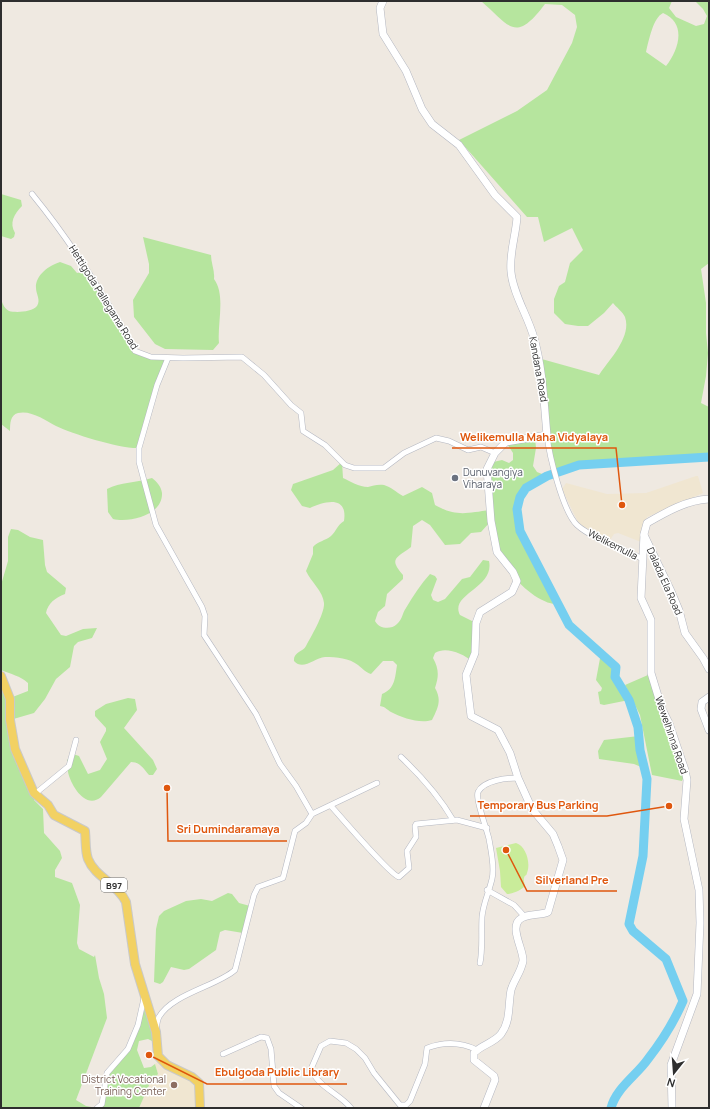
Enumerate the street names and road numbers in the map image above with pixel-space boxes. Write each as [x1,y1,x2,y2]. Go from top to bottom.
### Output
street label: Hettigoda Pallegama Road [66,242,142,352]
street label: Kandana Road [526,335,552,403]
street label: Welikemulla [586,525,640,563]
street label: Dalada Ela Road [644,545,686,617]
street label: Wewelhinna Road [652,694,692,776]
road number: B97 [101,878,127,892]

